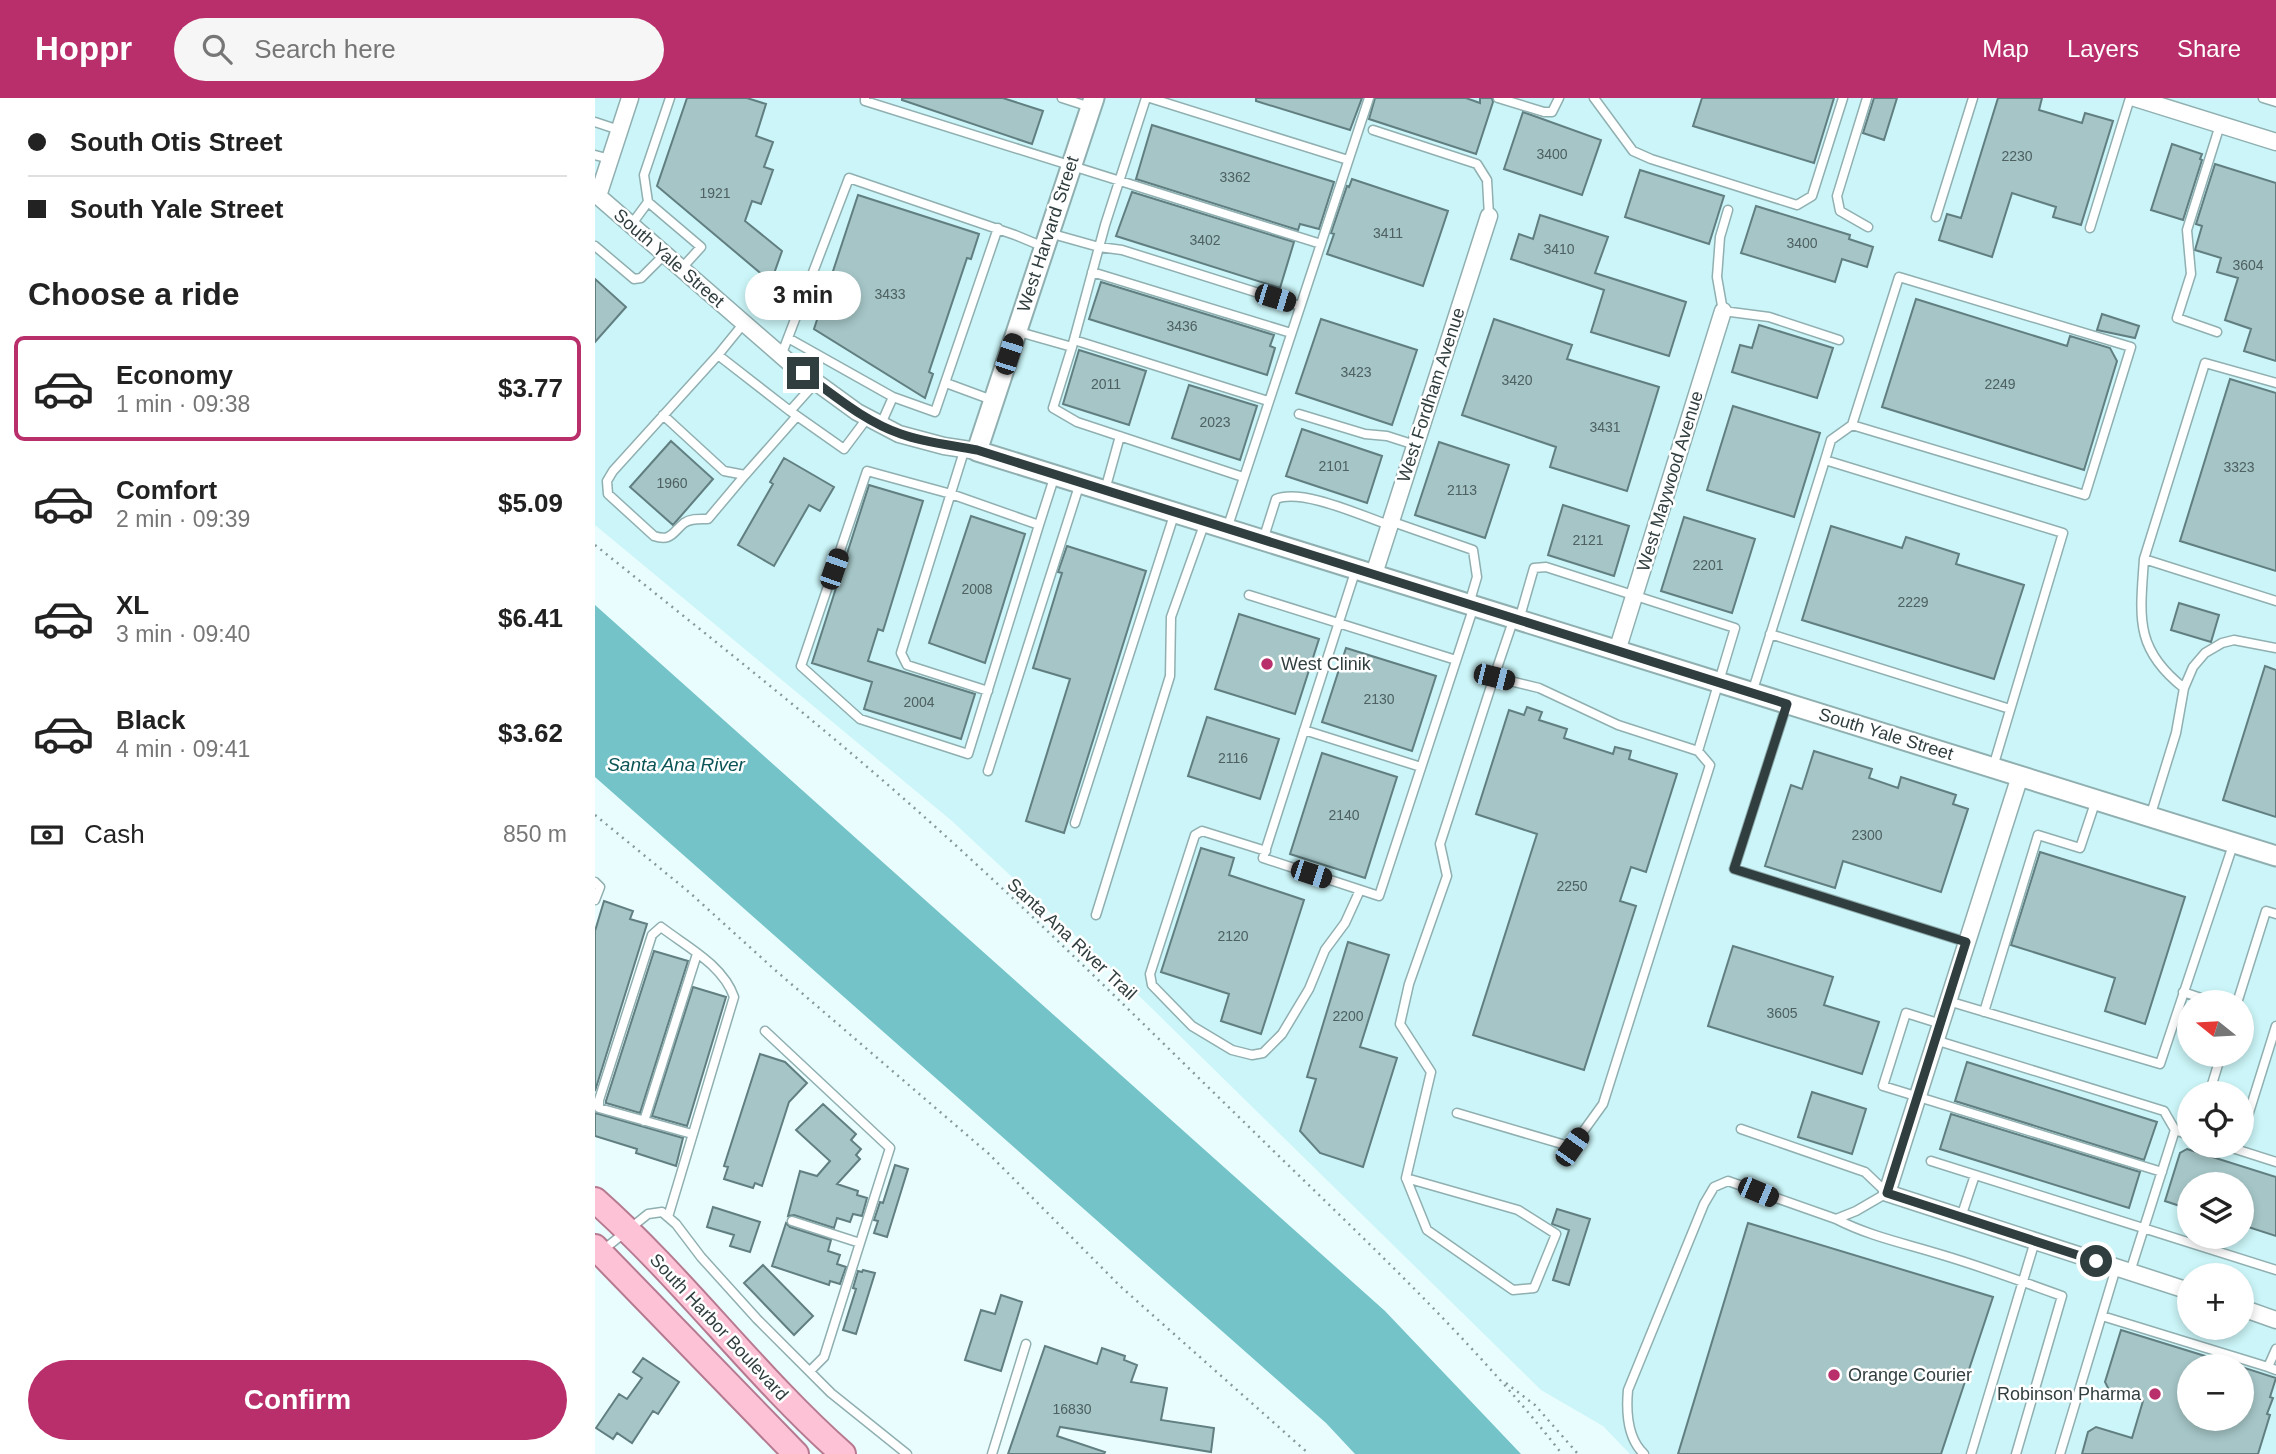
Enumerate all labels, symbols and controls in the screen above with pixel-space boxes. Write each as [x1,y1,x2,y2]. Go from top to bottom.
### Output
search box [174,18,664,81]
text: Hoppr [35,30,132,67]
icon: search [198,30,236,68]
text: Search here [254,34,396,64]
text: Map [1982,35,2029,62]
text: Layers [2067,35,2139,62]
text: Share [2177,35,2241,62]
text: South Otis Street [70,127,282,157]
house number: 3400 [1536,146,1568,162]
house number: 2230 [2001,148,2033,164]
street label: West Harvard Street [1013,154,1083,314]
house number: 3362 [1219,169,1251,185]
house number: 1921 [699,185,731,201]
text: South Yale Street [70,194,283,224]
street label: South Yale Street [610,205,728,311]
house number: 3411 [1373,225,1403,241]
house number: 3402 [1189,232,1221,248]
house number: 3400 [1786,235,1818,251]
house number: 3410 [1543,241,1575,257]
house number: 3604 [2232,257,2264,273]
callout: 3 min [745,272,861,320]
text: Choose a ride [28,276,240,312]
text: 3 min [773,282,833,308]
car [1252,282,1299,314]
house number: 3433 [874,286,906,302]
street label: West Fordham Avenue [1393,305,1469,485]
house number: 3436 [1166,318,1198,334]
car [993,331,1026,377]
icon: car [32,357,95,420]
route end [787,357,819,389]
text: Economy [116,360,233,390]
house number: 3423 [1340,364,1372,380]
house number: 3420 [1501,372,1533,388]
text: $3.77 [498,373,563,403]
house number: 2011 [1091,376,1121,392]
house number: 2249 [1984,376,2016,392]
street label: West Maywood Avenue [1633,388,1707,574]
text: 1 min · 09:38 [116,391,250,417]
house number: 2023 [1199,414,1231,430]
house number: 3431 [1589,419,1621,435]
house number: 2101 [1318,458,1350,474]
house number: 3323 [2223,459,2255,475]
icon: car [32,472,95,535]
text: Comfort [116,475,217,505]
house number: 1960 [656,475,688,491]
house number: 2113 [1447,482,1477,498]
text: $5.09 [498,488,563,518]
text: 2 min · 09:39 [116,506,250,532]
house number: 2121 [1572,532,1604,548]
car [818,546,851,592]
house number: 2201 [1692,557,1724,573]
house number: 2008 [961,581,993,597]
icon: car [32,587,95,650]
text: XL [116,590,149,620]
house number: 2229 [1897,594,1929,610]
text: $6.41 [498,603,563,633]
text: 3 min · 09:40 [116,621,250,647]
place label: West Clinik [1281,654,1372,674]
marker: West Clinik [1259,656,1275,672]
car [1472,662,1517,692]
house number: 2130 [1363,691,1395,707]
house number: 2004 [903,694,935,710]
icon: car [32,702,95,765]
street label: South Yale Street [1816,704,1956,764]
text: Black [116,705,185,735]
text: $3.62 [498,718,563,748]
text: 4 min · 09:41 [116,736,250,762]
house number: 2116 [1218,750,1248,766]
water label: Santa Ana River [607,754,745,775]
house number: 2140 [1328,807,1360,823]
icon: cash [28,816,66,854]
text: Cash [84,819,145,849]
text: 850 m [503,821,567,847]
house number: 2300 [1851,827,1883,843]
car [1288,858,1335,890]
street label: Santa Ana River Trail [1003,874,1141,1004]
house number: 2250 [1556,878,1588,894]
house number: 2120 [1217,928,1249,944]
north arrow [2177,990,2254,1068]
map controls [2177,990,2254,1431]
house number: 3605 [1766,1005,1798,1021]
house number: 2200 [1332,1008,1364,1024]
button: locate [2177,1081,2254,1158]
car [1552,1124,1593,1170]
button: layers [2177,1172,2254,1249]
car [1735,1174,1782,1210]
route start [2080,1245,2112,1277]
street label: South Harbor Boulevard [646,1250,792,1404]
button: + [2177,1263,2254,1340]
button: − [2177,1354,2254,1431]
button: Confirm [28,1360,567,1440]
place label: Orange Courier [1848,1365,1972,1385]
marker: Orange Courier [1826,1367,1842,1383]
place label: Robinson Pharma [1997,1384,2142,1404]
marker: Robinson Pharma [2147,1386,2163,1402]
house number: 16830 [1053,1401,1092,1417]

